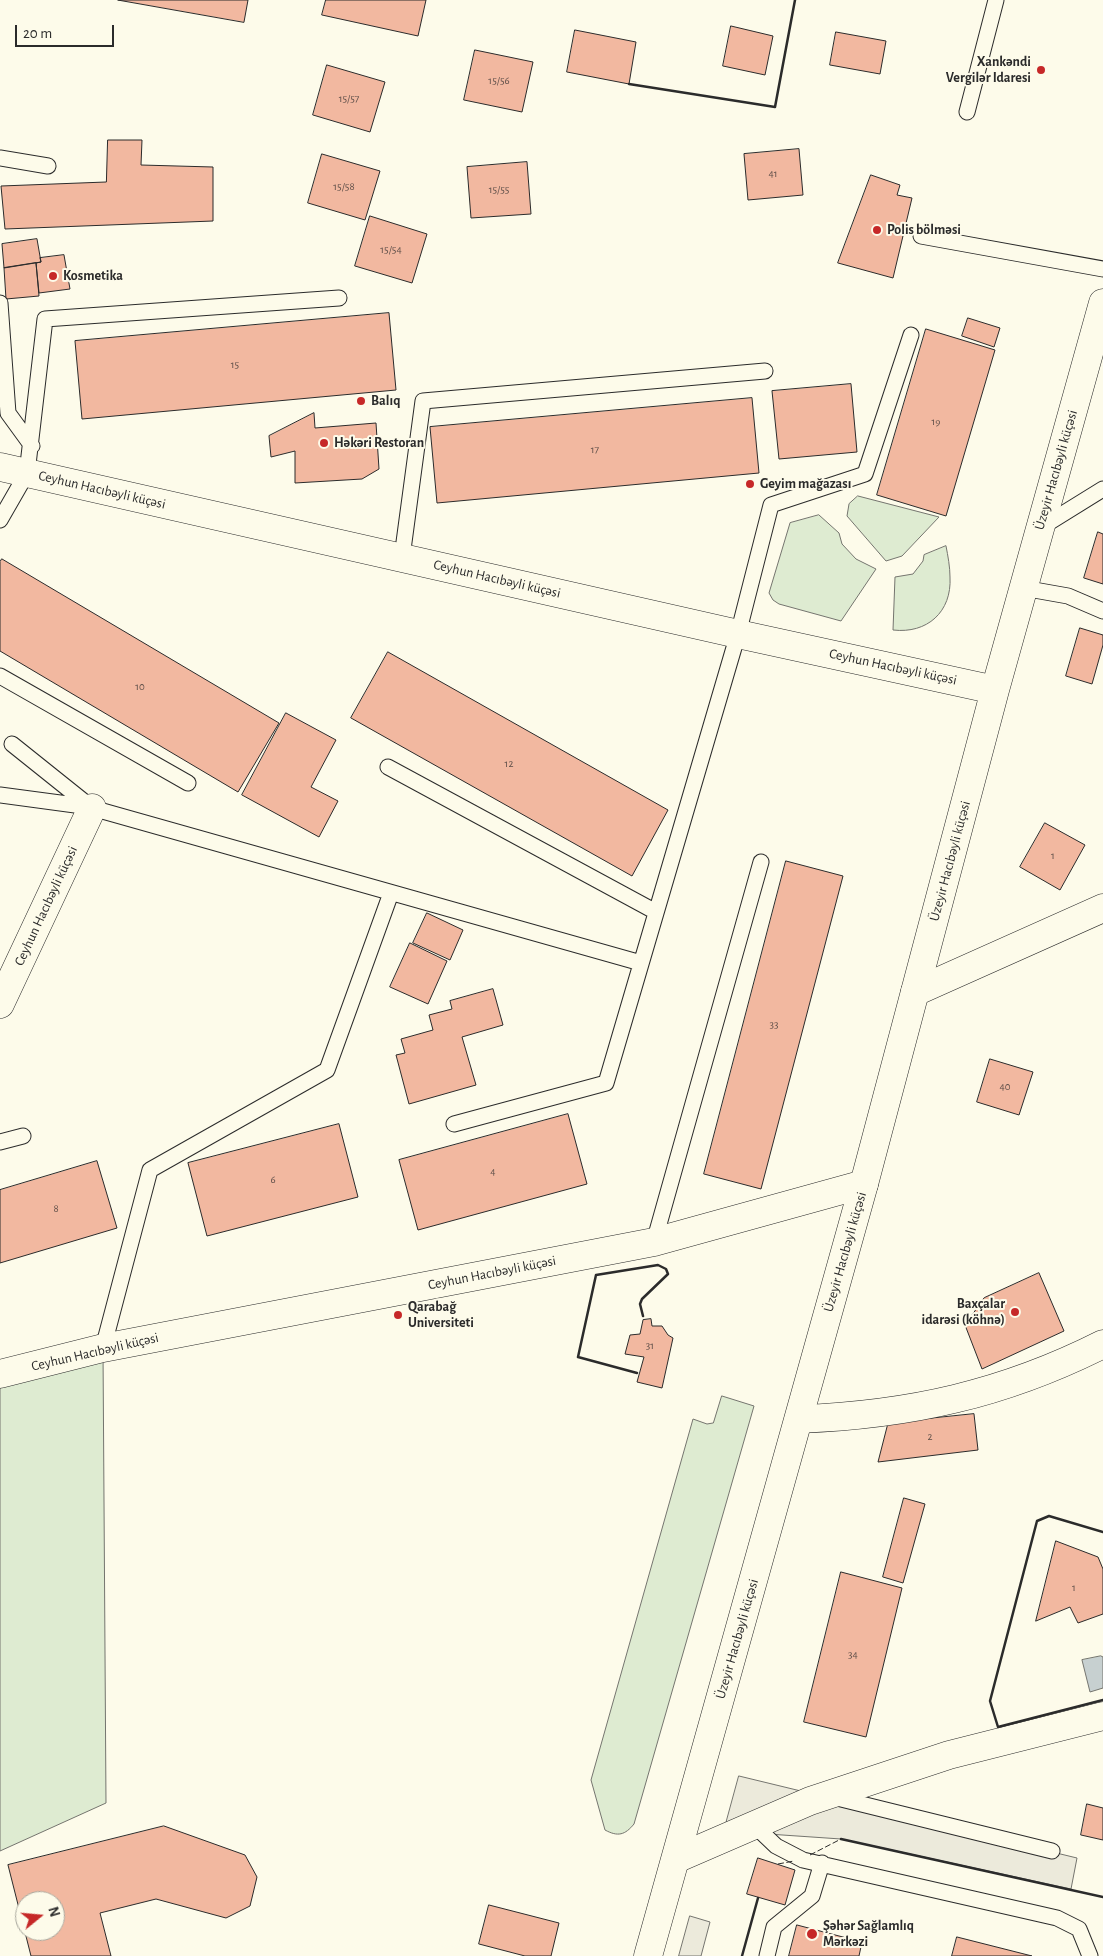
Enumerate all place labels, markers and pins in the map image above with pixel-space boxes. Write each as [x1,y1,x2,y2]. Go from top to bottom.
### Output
place label: Xankəndi Vergilər Idaresi [946,54,1031,86]
marker: Xankəndi Vergilər Idaresi [1035,64,1047,76]
place label: Polis bölməsi [887,222,961,238]
marker: Polis bölməsi [871,224,883,236]
place label: Kosmetika [63,268,123,284]
marker: Kosmetika [47,270,59,282]
place label: Balıq [371,393,400,409]
marker: Balıq [355,395,367,407]
place label: Həkəri Restoran [334,435,424,451]
marker: Həkəri Restoran [318,437,330,449]
place label: Geyim mağazası [760,476,851,492]
marker: Geyim mağazası [744,478,756,490]
place label: Baxçalar idarəsi (köhnə) [922,1296,1005,1328]
place label: Qarabağ Universiteti [408,1299,474,1331]
marker: Baxçalar idarəsi (köhnə) [1009,1306,1021,1318]
marker: Qarabağ Universiteti [392,1309,404,1321]
place label: Şəhər Sağlamlıq Mərkəzi [823,1918,914,1950]
marker: Şəhər Sağlamlıq Mərkəzi [805,1927,819,1941]

